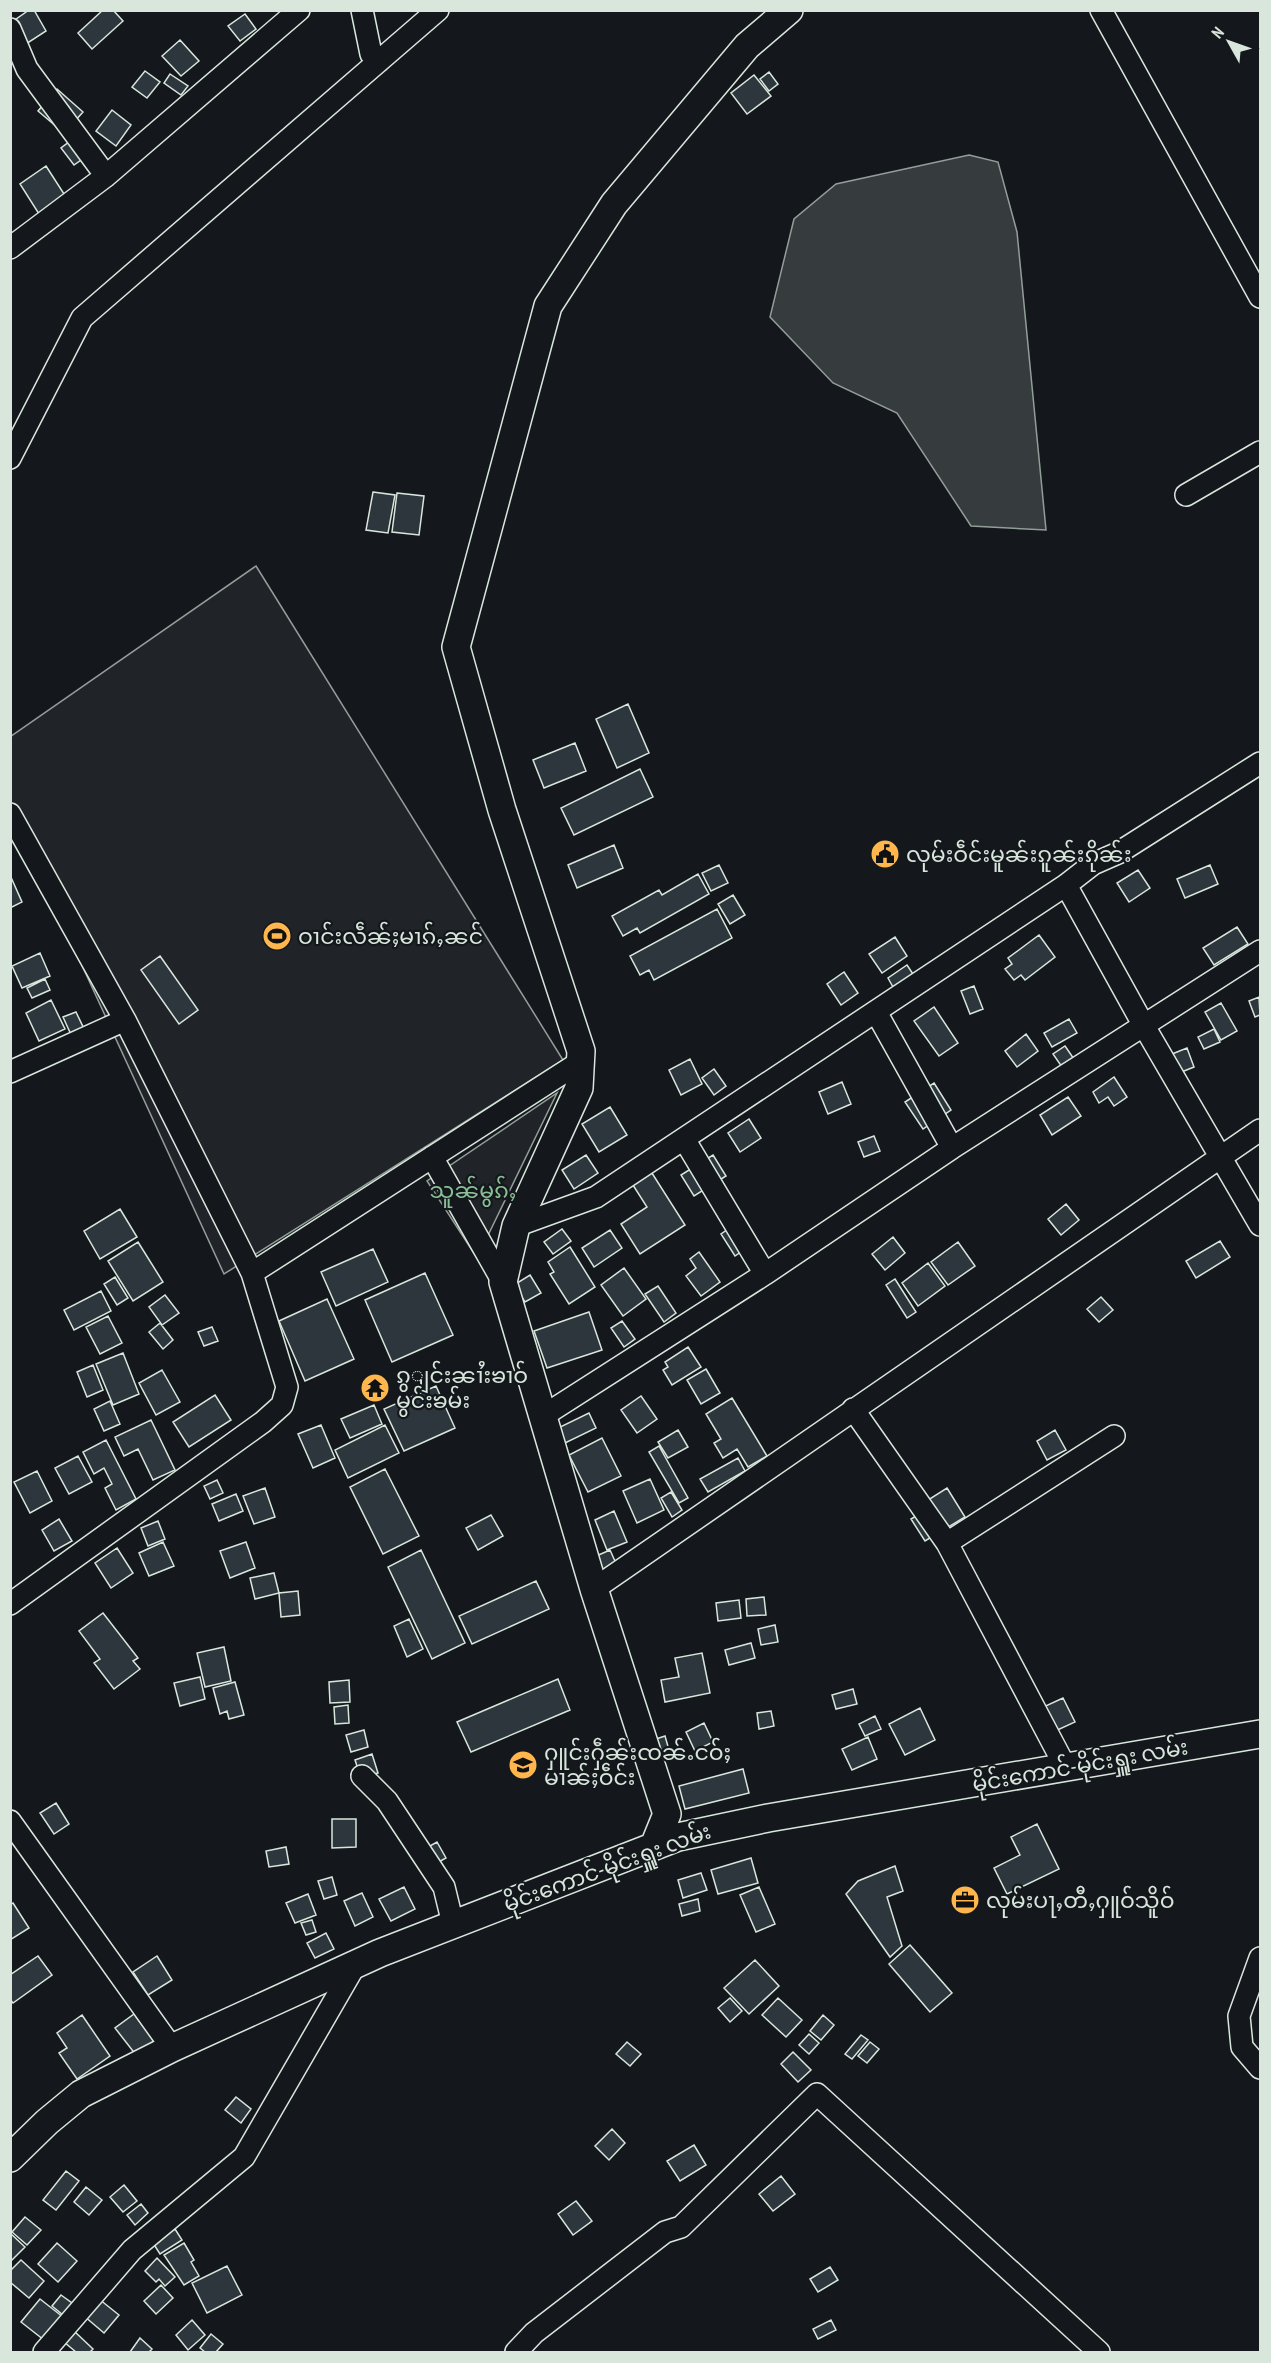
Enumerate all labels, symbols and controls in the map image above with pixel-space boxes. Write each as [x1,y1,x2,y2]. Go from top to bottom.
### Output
north arrow [1199,12,1259,72]
text: N [1207,23,1228,42]
public building icon: လုမ်းဝဵင်းမူၼ်းၵူၼ်းၵိုၼ်း [869,838,901,870]
place label: လုမ်းဝဵင်းမူၼ်းၵူၼ်းၵိုၼ်း [906,839,1132,872]
sports icon: ဝၢင်းလဵၼ်ႈမၢၵ်ႇၼင် [261,920,293,952]
place label: ဝၢင်းလဵၼ်ႈမၢၵ်ႇၼင် [298,921,483,950]
park label: သူၼ်မွၵ်ႇ [430,1175,516,1208]
place label: ၵွျင်းၼၢႆးၶၢဝ် မွင်းၶမ်း [396,1360,528,1417]
temple icon: ၵွျင်းၼၢႆးၶၢဝ် မွင်းၶမ်း [359,1372,391,1404]
street label: မိုင်းကောင်-မိုင်းရှူး လမ်း [970,1731,1191,1802]
place label: ႁူင်းႁဵၼ်းၸၼ်ႉငဝ်ႈ မၢၼ်ႈဝဵင်း [544,1737,731,1791]
school or university icon: ႁူင်းႁဵၼ်းၸၼ်ႉငဝ်ႈ မၢၼ်ႈဝဵင်း [507,1749,539,1781]
street label: မိုင်းကောင်-မိုင်းရှူး လမ်း [499,1815,716,1921]
office icon: လုမ်းပႃႇတီႇႁူဝ်သိူဝ် [949,1884,981,1916]
place label: လုမ်းပႃႇတီႇႁူဝ်သိူဝ် [986,1885,1174,1918]

